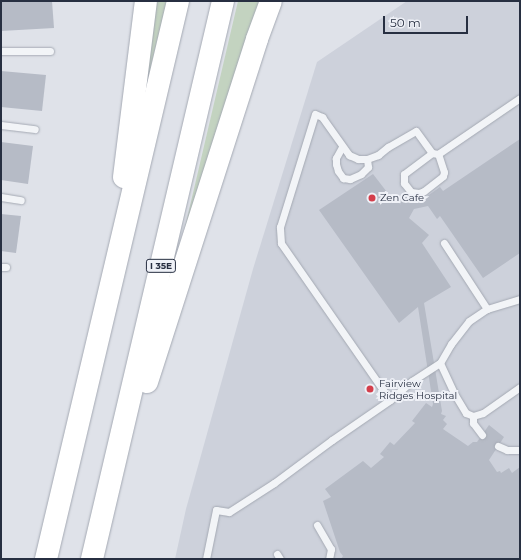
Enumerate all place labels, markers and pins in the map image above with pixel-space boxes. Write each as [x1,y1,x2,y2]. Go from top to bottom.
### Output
place label: Zen Cafe [380,192,424,204]
marker: Zen Cafe [367,193,377,203]
place label: Fairview Ridges Hospital [379,377,457,400]
marker: Fairview Ridges Hospital [364,383,376,395]

